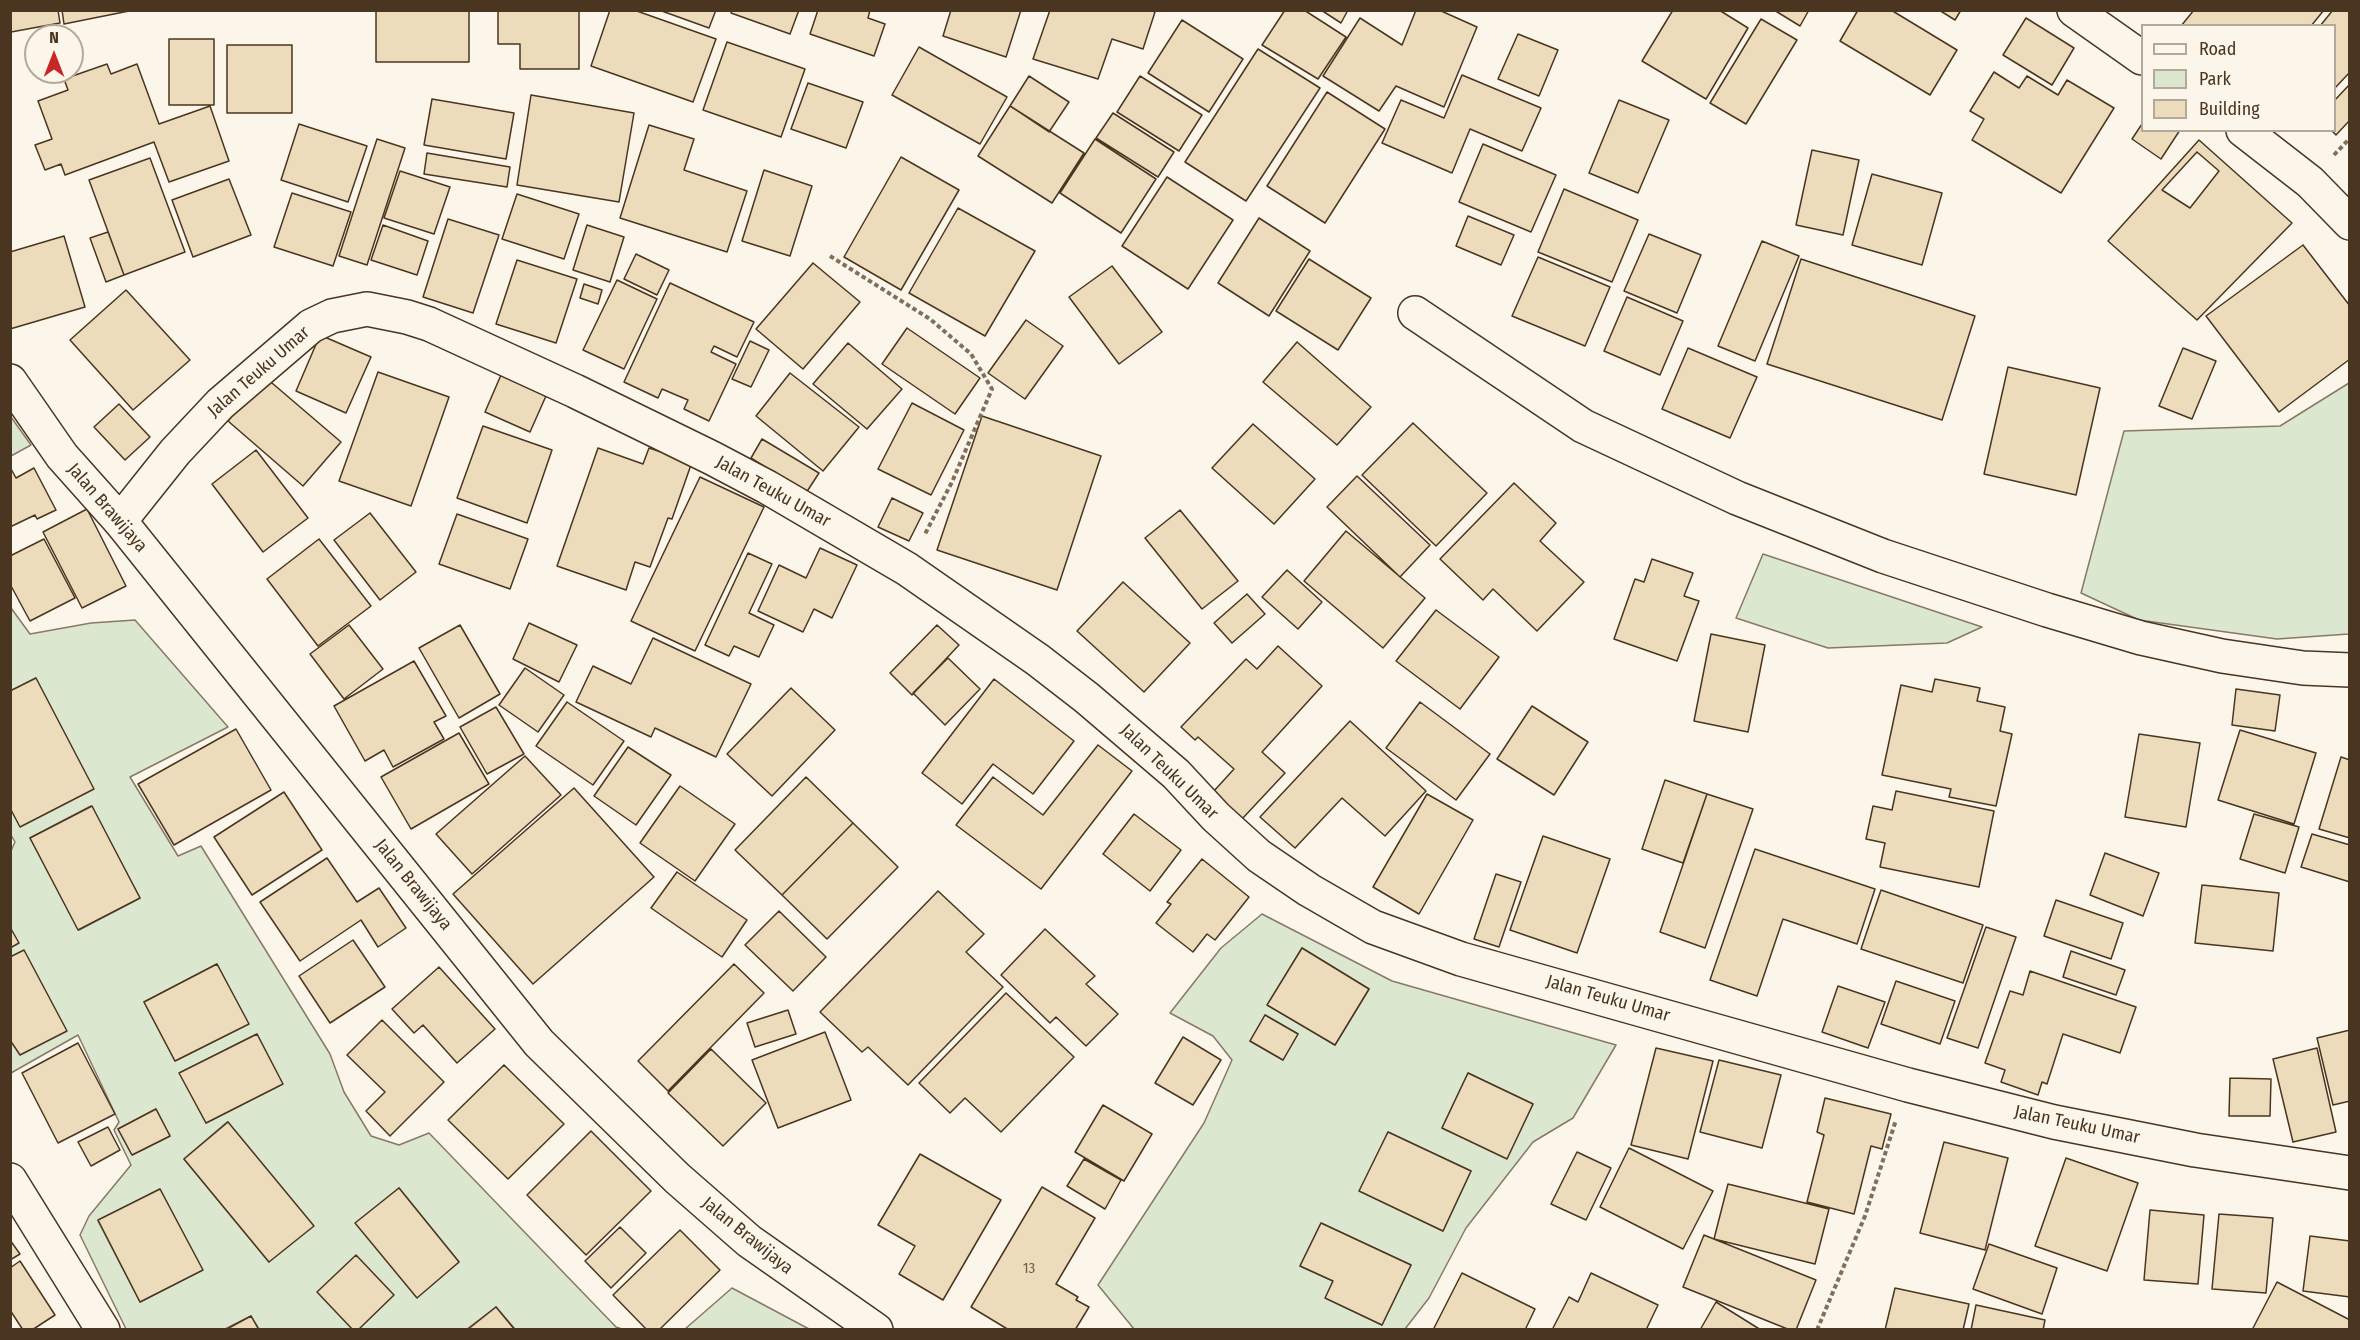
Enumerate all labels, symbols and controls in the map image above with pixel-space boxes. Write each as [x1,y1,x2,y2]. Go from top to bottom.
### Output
north arrow [24,24,84,84]
legend [2141,24,2336,132]
text: N [49,28,59,47]
text: Road [2199,38,2236,60]
text: Park [2199,68,2231,90]
text: Building [2199,98,2260,120]
street label: Jalan Teuku Umar [204,322,314,422]
street label: Jalan Teuku Umar [712,452,834,532]
street label: Jalan Brawijaya [62,459,152,557]
street label: Jalan Teuku Umar [1116,720,1222,824]
street label: Jalan Brawijaya [370,835,456,935]
street label: Jalan Teuku Umar [1544,971,1672,1027]
street label: Jalan Teuku Umar [2012,1101,2142,1149]
street label: Jalan Brawijaya [697,1193,797,1279]
house number: 13 [1023,1260,1035,1278]

